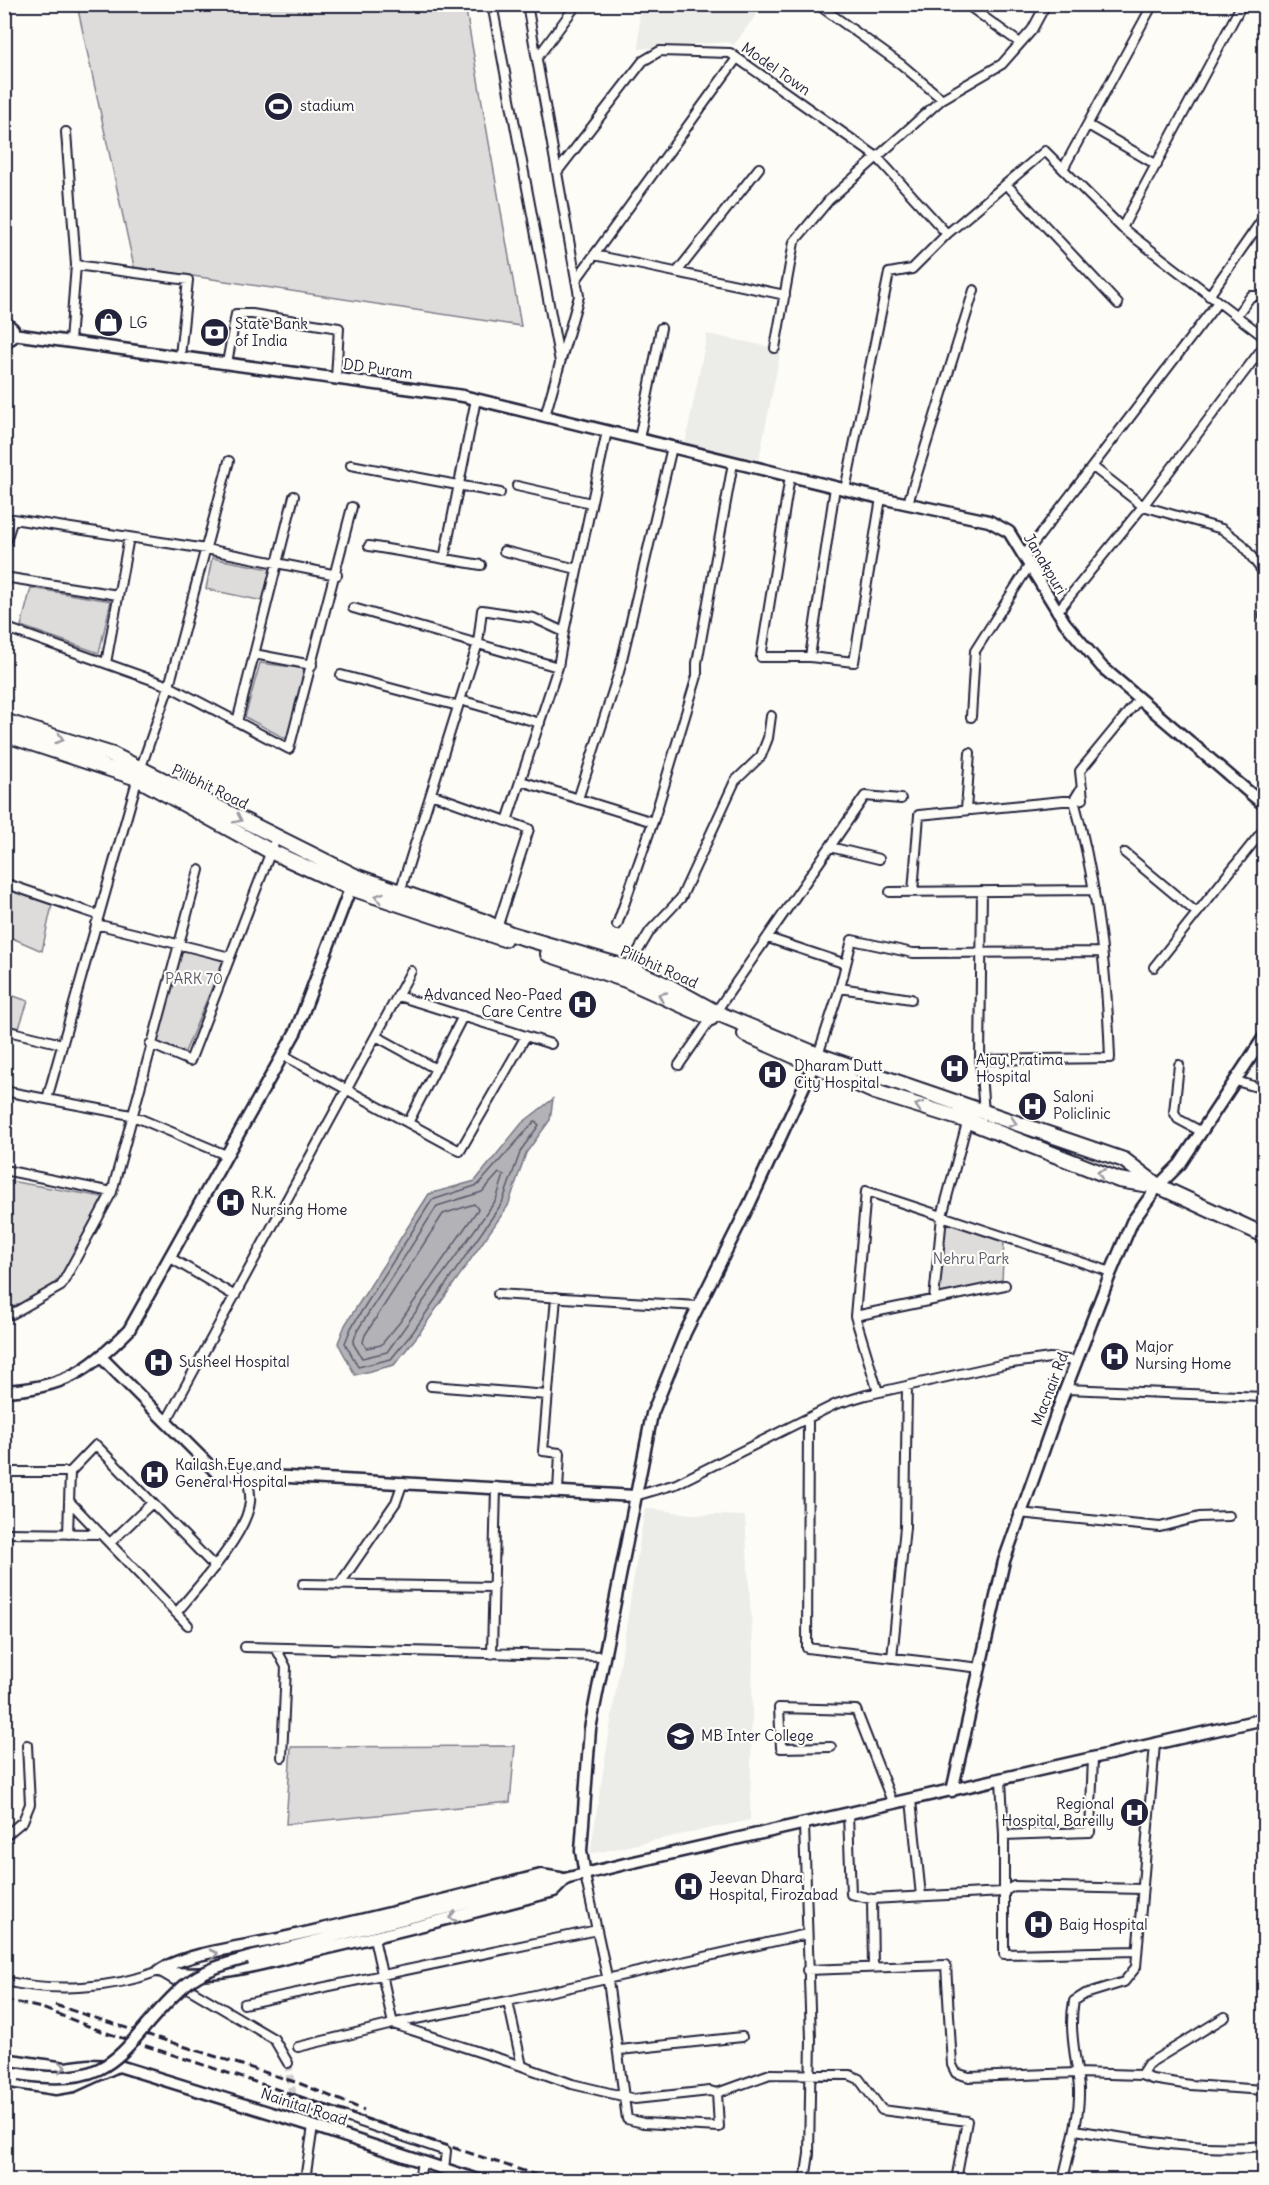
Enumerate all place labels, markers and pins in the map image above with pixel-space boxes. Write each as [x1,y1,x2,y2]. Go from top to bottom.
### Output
sports icon: stadium [263,90,295,122]
place label: stadium [300,96,354,115]
shop icon: LG [92,307,124,339]
place label: LG [129,313,148,332]
place label: State Bank of India [235,314,308,350]
bank icon: State Bank of India [198,317,230,349]
place label: Advanced Neo-Paed Care Centre [424,985,562,1021]
hospital icon: Advanced Neo-Paed Care Centre [567,988,599,1020]
place label: Ajay Pratima Hospital [976,1050,1064,1086]
hospital icon: Ajay Pratima Hospital [939,1053,971,1085]
place label: Dharam Dutt City Hospital [794,1056,883,1092]
hospital icon: Dharam Dutt City Hospital [757,1059,789,1091]
place label: Saloni Policlinic [1053,1087,1111,1123]
hospital icon: Saloni Policlinic [1016,1090,1048,1122]
place label: R.K. Nursing Home [251,1183,347,1219]
hospital icon: R.K. Nursing Home [214,1186,246,1218]
place label: Major Nursing Home [1135,1337,1231,1373]
hospital icon: Major Nursing Home [1098,1340,1130,1372]
hospital icon: Susheel Hospital [142,1346,174,1378]
place label: Susheel Hospital [179,1352,290,1371]
place label: Kailash Eye and General Hospital [175,1455,287,1491]
hospital icon: Kailash Eye and General Hospital [138,1458,170,1490]
school or university icon: MB Inter College [664,1720,696,1752]
place label: MB Inter College [701,1726,814,1745]
place label: Regional Hospital, Bareilly [1002,1794,1114,1830]
hospital icon: Regional Hospital, Bareilly [1119,1797,1151,1829]
place label: Jeevan Dhara Hospital, Firozabad [709,1868,838,1904]
hospital icon: Jeevan Dhara Hospital, Firozabad [672,1871,704,1903]
hospital icon: Baig Hospital [1022,1909,1054,1941]
place label: Baig Hospital [1059,1915,1148,1934]

